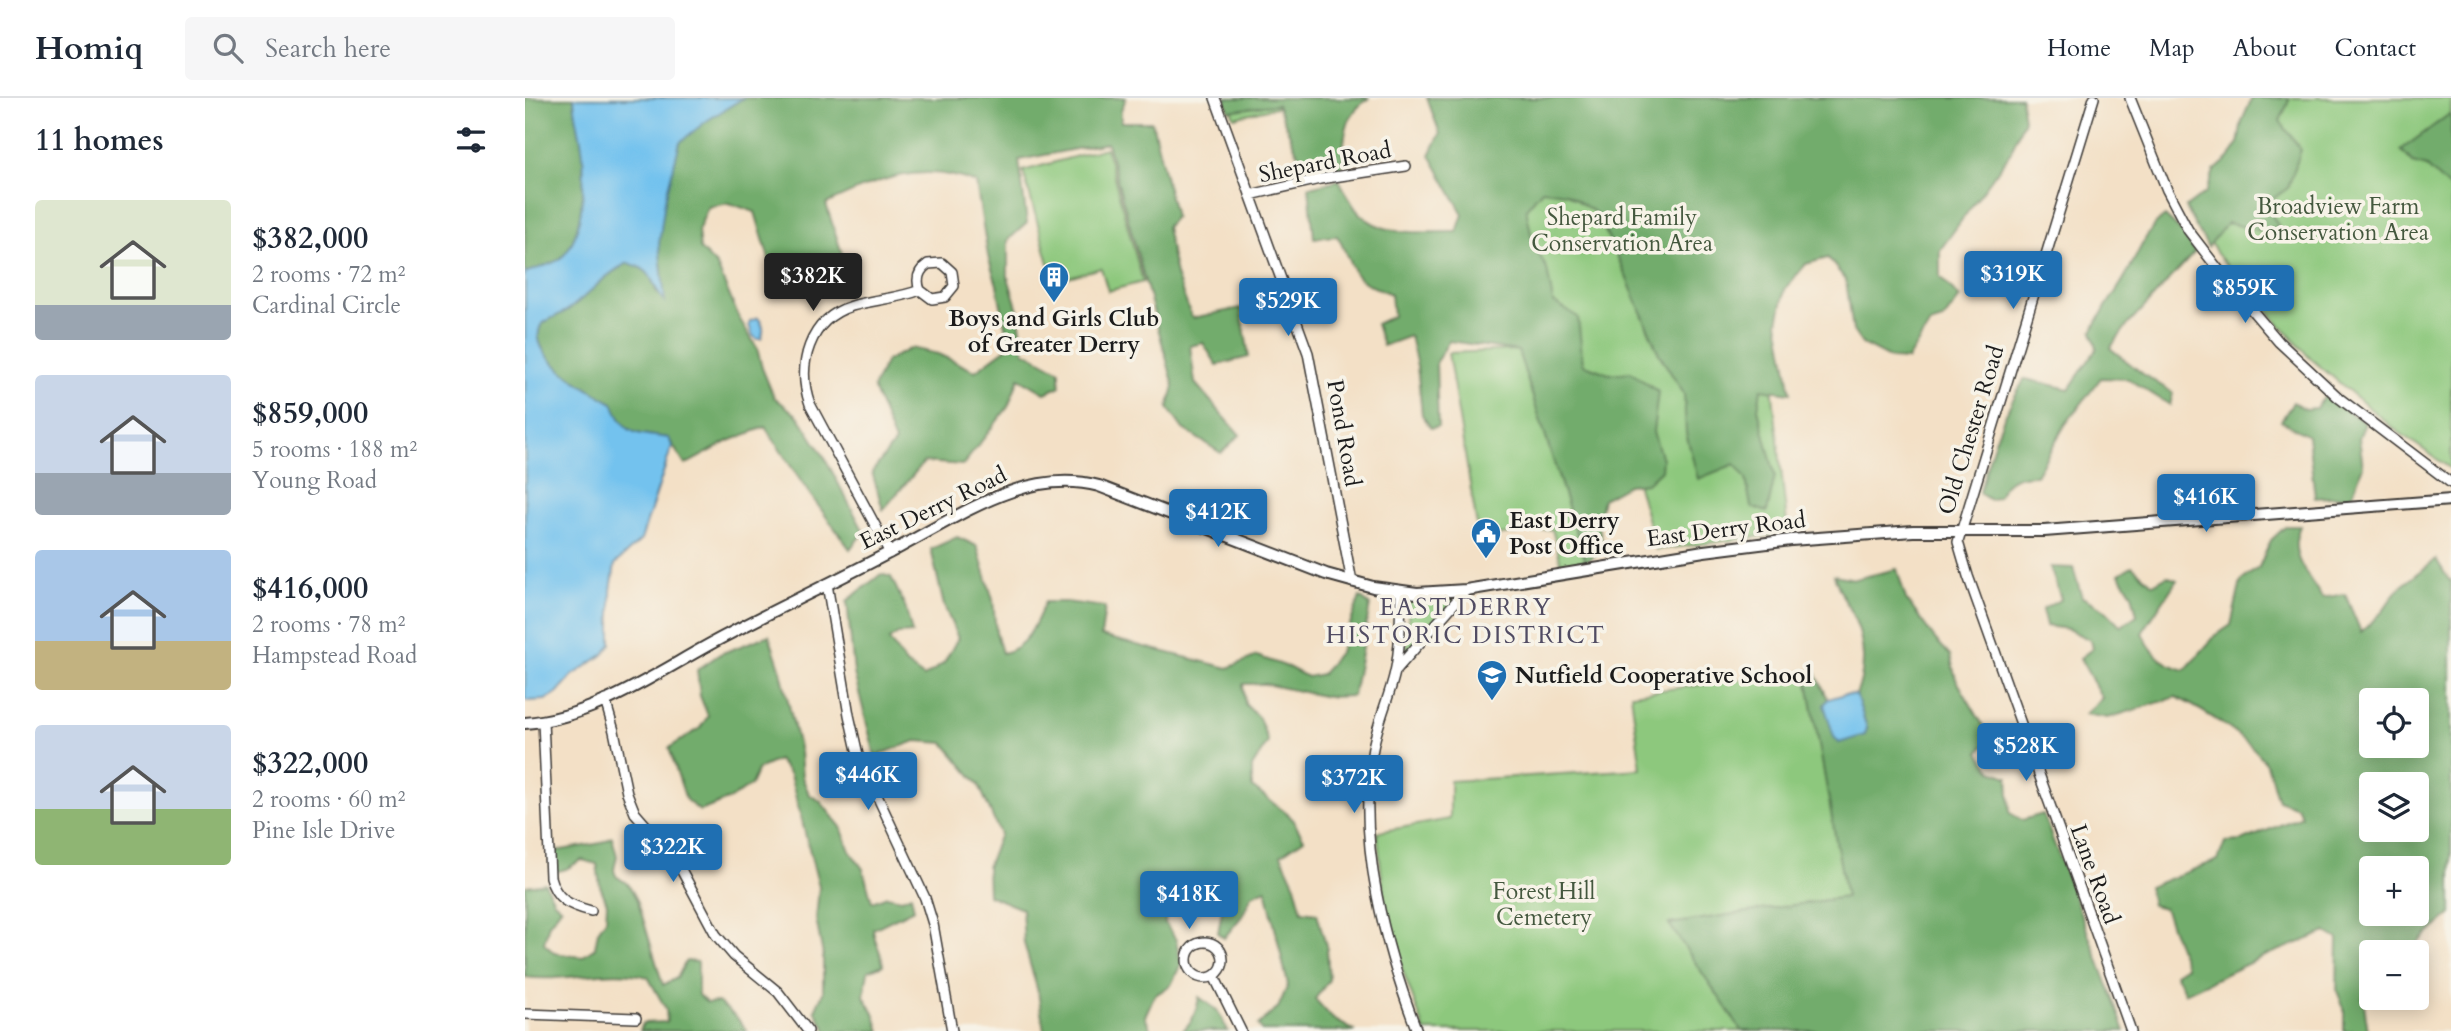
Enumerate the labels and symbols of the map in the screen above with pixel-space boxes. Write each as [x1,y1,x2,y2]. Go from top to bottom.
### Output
street label: Shepard Road [1256,134,1395,190]
park label: Broadview Farm Conservation Area [2247,191,2429,248]
park label: Shepard Family Conservation Area [1531,202,1713,259]
pin: $319K [1964,252,2062,311]
pin: $382K [764,254,862,313]
building icon: Boys and Girls Club of Greater Derry [1037,260,1071,304]
pin: $859K [2196,266,2294,325]
pin: $529K [1239,278,1337,338]
place label: Boys and Girls Club of Greater Derry [949,303,1159,360]
street label: Old Chester Road [1931,341,2012,518]
street label: Pond Road [1319,377,1369,490]
street label: East Derry Road [854,459,1012,557]
pin: $416K [2157,474,2255,534]
pin: $412K [1169,490,1267,549]
street label: East Derry Road [1645,504,1808,554]
place label: East Derry Post Office [1509,505,1624,562]
public building icon: East Derry Post Office [1469,516,1503,560]
district label: EAST DERRY HISTORIC DISTRICT [1326,591,1606,652]
school or university icon: Nutfield Cooperative School [1475,658,1509,702]
place label: Nutfield Cooperative School [1515,660,1812,691]
pin: $528K [1977,724,2075,783]
pin: $446K [819,752,917,812]
pin: $372K [1305,756,1403,815]
street label: Lane Road [2063,820,2128,929]
pin: $322K [624,824,722,884]
pin: $418K [1140,872,1238,931]
park label: Forest Hill Cemetery [1493,876,1596,933]

